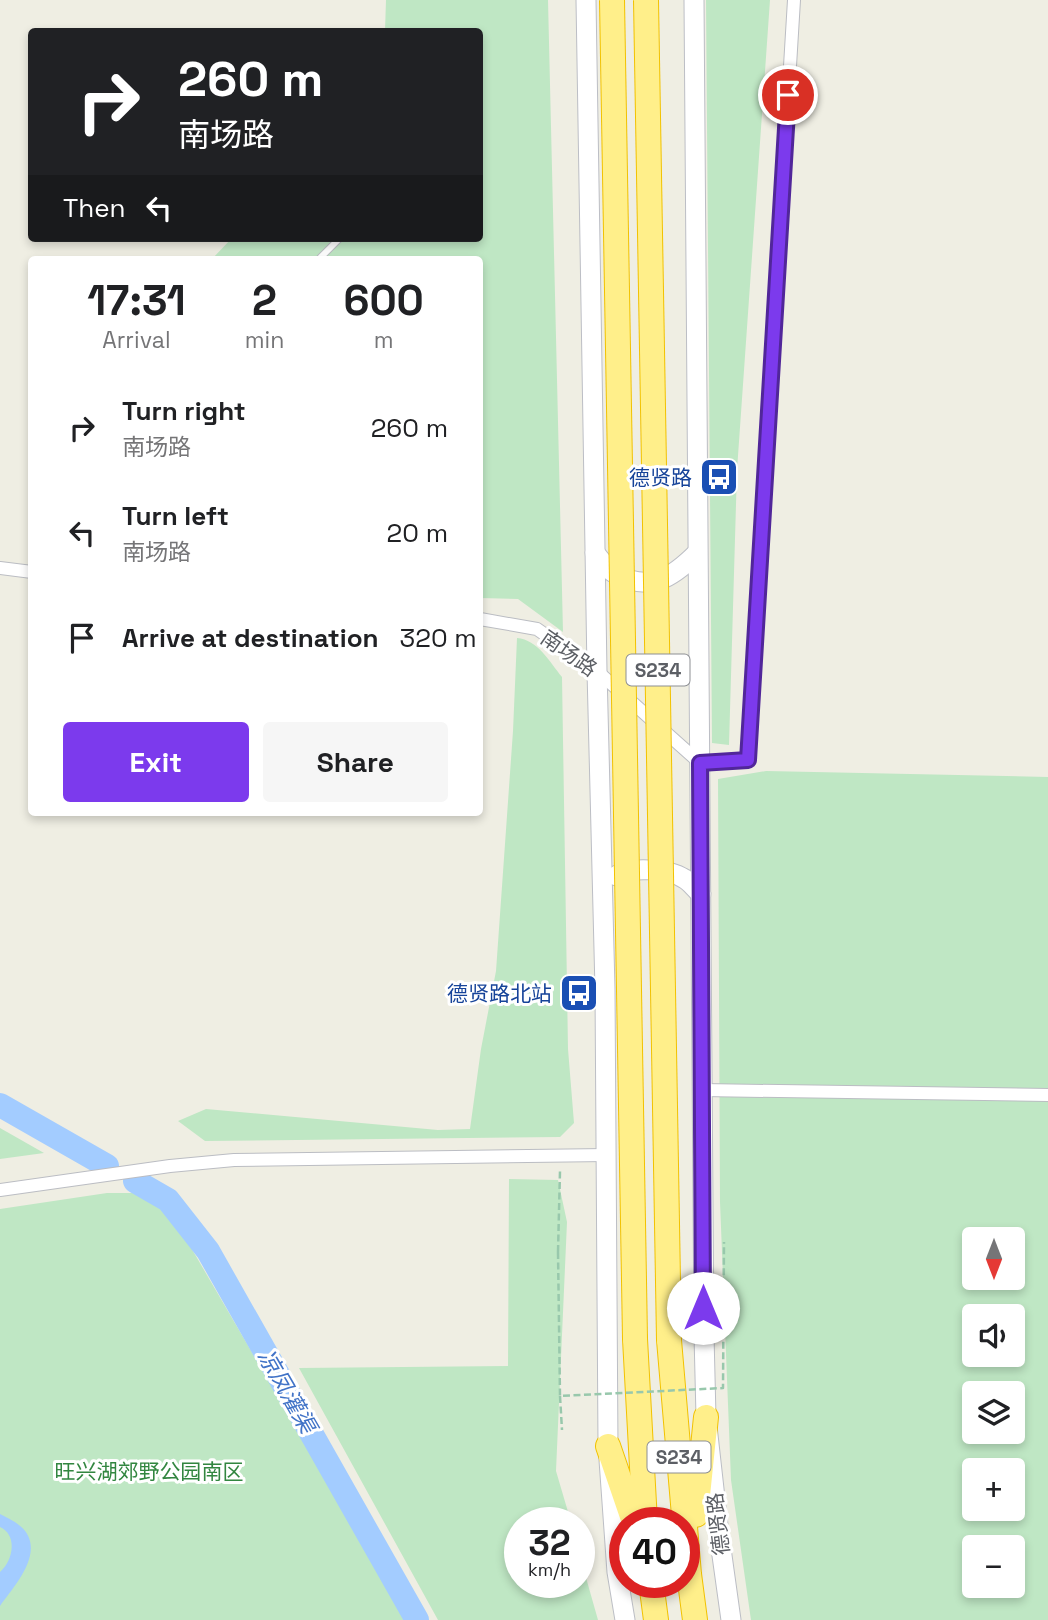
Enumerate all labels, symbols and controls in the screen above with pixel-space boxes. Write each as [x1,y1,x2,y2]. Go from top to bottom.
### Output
text: 260 m [178,48,323,110]
icon: right [63,56,154,147]
pin [758,65,818,125]
icon: arrive [769,76,807,114]
text: 南场路 [178,115,274,155]
icon: left [140,189,178,227]
text: Then [63,191,126,225]
text: 17:31 [87,274,186,327]
text: 2 [252,274,277,327]
text: 600 [343,274,424,327]
text: Arrival [102,325,171,355]
text: min [245,325,284,355]
text: m [374,325,394,355]
text: Turn right [122,394,246,428]
icon: right [63,409,101,447]
text: 260 m [371,411,448,445]
text: 南场路 [122,432,191,462]
bus stop icon: 德贤路 [698,456,740,498]
place label: 德贤路 [629,464,692,491]
text: Turn left [122,499,229,533]
icon: left [63,514,101,552]
text: 20 m [387,516,448,550]
text: 南场路 [122,537,191,567]
icon: arrive [63,619,101,657]
text: Arrive at destination [122,621,379,655]
text: 320 m [400,621,477,655]
street label: 南场路 [535,624,603,682]
road number: S234 [626,654,690,685]
button: Exit [63,722,249,802]
button: Share [263,722,448,802]
bus stop icon: 德贤路北站 [558,972,600,1014]
place label: 德贤路北站 [447,980,552,1007]
north arrow [962,1227,1026,1290]
map controls [962,1227,1025,1598]
position arrow [666,1271,740,1345]
button: sound [962,1304,1025,1367]
water label: 凉凤灌渠 [251,1344,324,1441]
button: layers [962,1381,1025,1444]
road number: S234 [648,1442,710,1472]
park label: 旺兴湖郊野公园南区 [55,1458,244,1485]
button: + [962,1458,1025,1521]
street label: 德贤路 [701,1491,735,1557]
speed limit sign: 40 [609,1507,700,1598]
text: 32 [528,1521,571,1565]
button: − [962,1535,1025,1598]
text: km/h [528,1558,571,1581]

